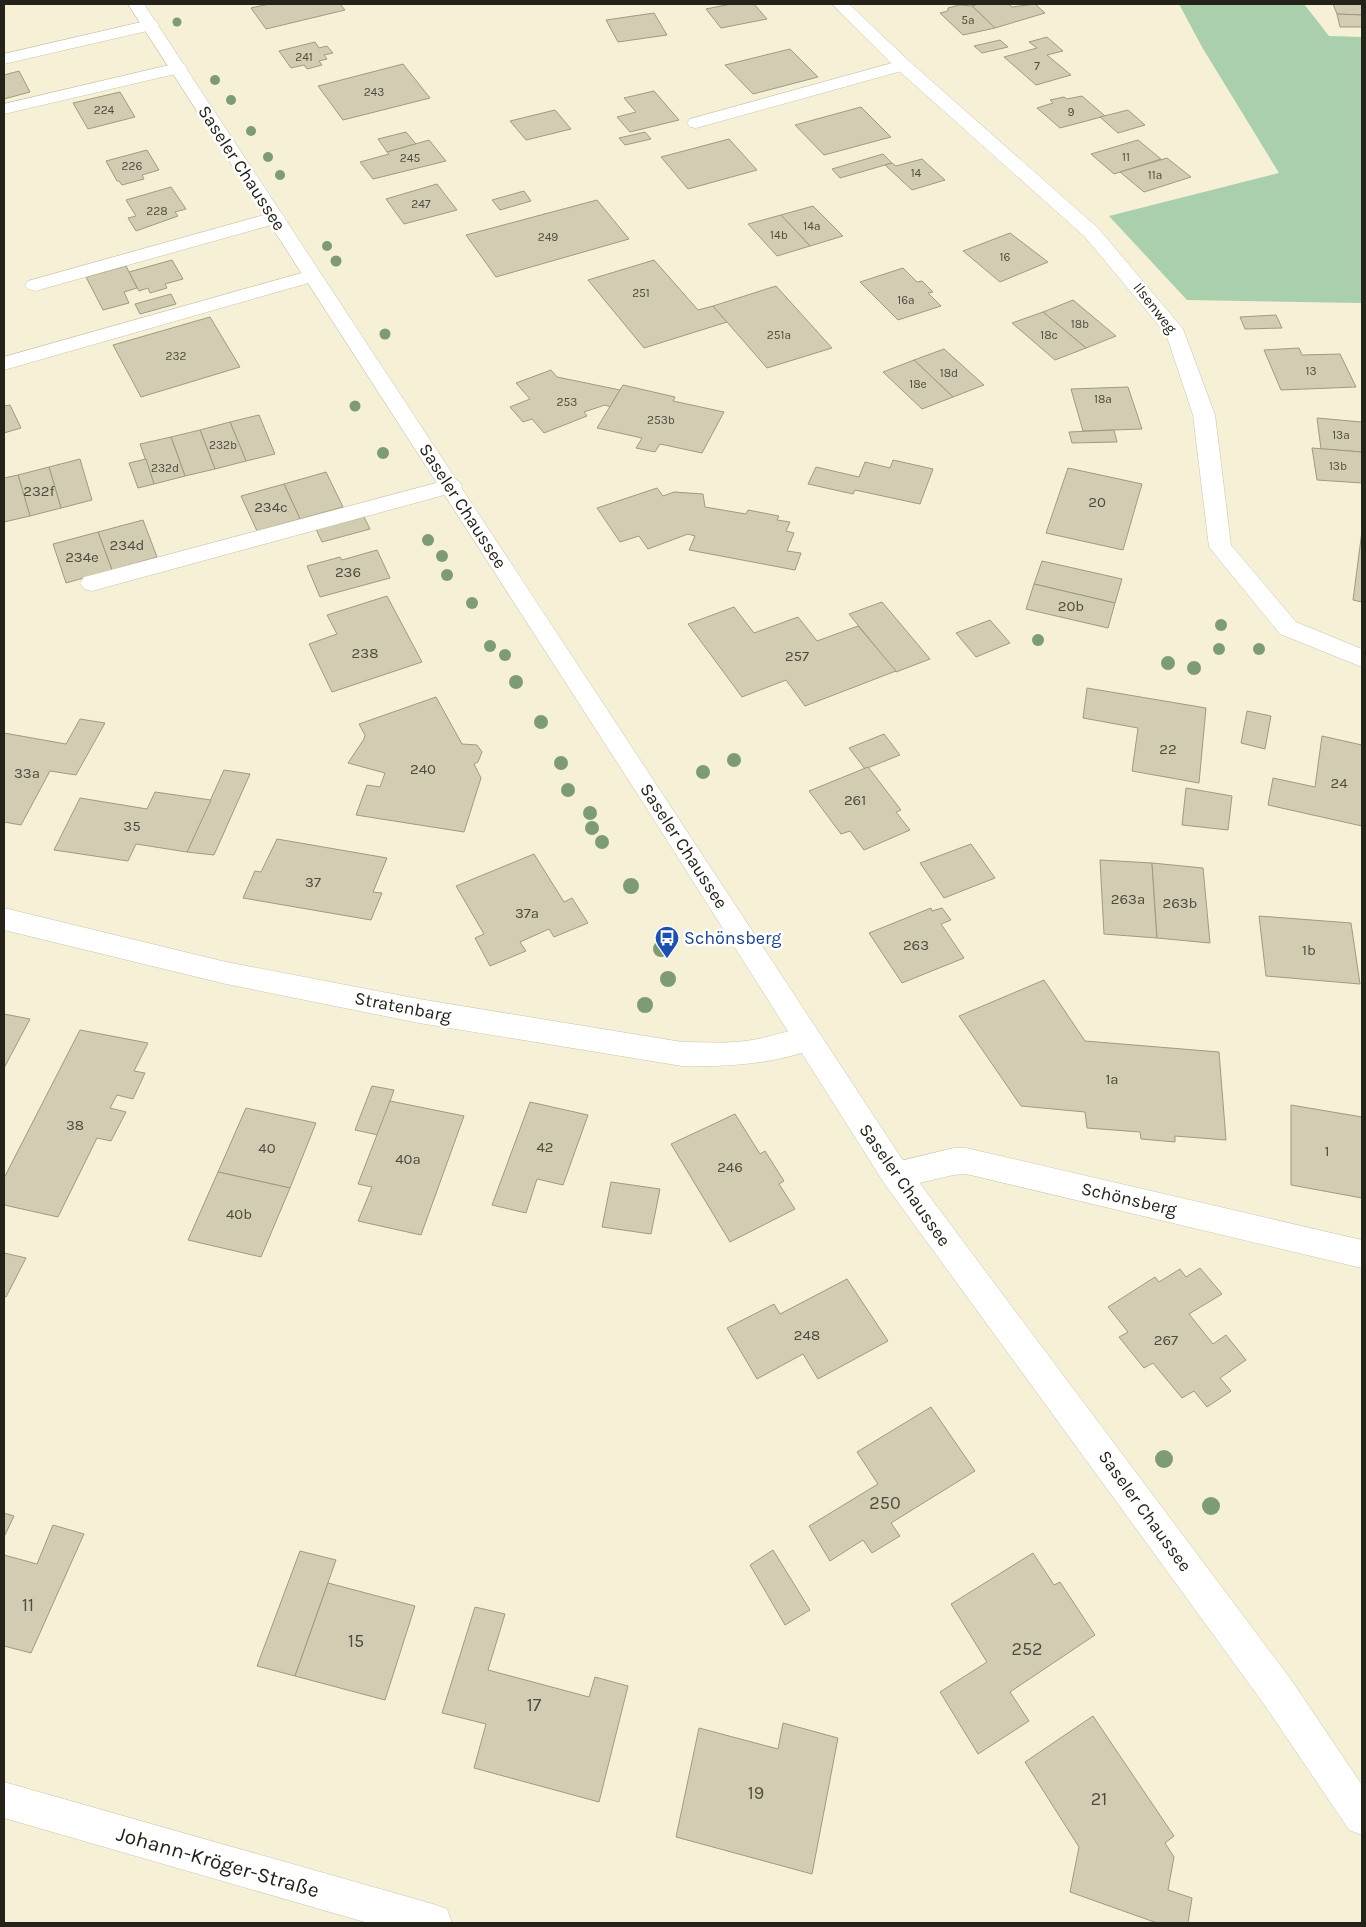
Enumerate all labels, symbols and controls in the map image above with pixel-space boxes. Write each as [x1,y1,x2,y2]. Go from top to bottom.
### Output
house number: 5a [961,13,975,27]
house number: 241 [295,50,313,64]
house number: 7 [1034,59,1040,73]
house number: 243 [364,85,384,99]
street label: Saseler Chaussee [193,101,291,235]
house number: 224 [94,103,115,117]
house number: 9 [1068,105,1075,119]
house number: 11 [1122,150,1130,164]
house number: 245 [400,151,420,165]
house number: 226 [122,159,143,173]
house number: 14 [911,166,922,180]
house number: 11a [1148,168,1162,182]
house number: 247 [411,197,431,211]
house number: 228 [146,204,168,218]
house number: 14a [803,219,821,233]
house number: 14b [770,228,788,242]
house number: 249 [538,230,558,244]
house number: 16 [1000,250,1011,264]
street label: Ilsenweg [1129,279,1181,338]
house number: 251 [632,286,650,300]
house number: 16a [897,293,915,307]
house number: 18b [1071,317,1089,331]
house number: 251a [767,328,791,342]
house number: 18c [1040,328,1058,342]
house number: 232 [166,349,187,363]
house number: 13 [1305,364,1317,378]
house number: 18d [940,366,958,380]
house number: 18e [909,377,927,391]
house number: 18a [1094,392,1112,406]
house number: 253 [557,395,577,409]
house number: 253b [647,413,675,427]
house number: 13a [1332,428,1350,442]
house number: 232b [209,438,237,452]
street label: Saseler Chaussee [414,439,512,573]
house number: 13b [1329,459,1347,473]
house number: 232d [151,461,179,475]
house number: 232f [23,482,56,500]
house number: 20 [1088,493,1106,511]
house number: 234c [254,498,288,516]
house number: 234d [110,536,144,554]
house number: 234e [65,548,99,566]
house number: 236 [335,563,361,581]
house number: 20b [1058,597,1084,615]
house number: 238 [352,644,378,662]
house number: 257 [785,647,809,665]
house number: 22 [1159,740,1177,758]
house number: 240 [410,760,436,778]
house number: 33a [14,764,40,782]
house number: 24 [1330,774,1348,792]
street label: Saseler Chaussee [635,779,733,913]
house number: 261 [844,791,866,809]
house number: 35 [123,817,141,835]
house number: 37 [305,873,321,891]
house number: 263a [1111,890,1145,908]
house number: 263b [1162,894,1198,912]
house number: 37a [515,904,539,922]
bus stop icon: Schönsberg [654,925,680,959]
place label: Schönsberg [684,927,781,949]
house number: 263 [903,936,929,954]
house number: 1b [1302,941,1316,959]
street label: Stratenbarg [353,987,453,1027]
house number: 1a [1105,1070,1119,1088]
house number: 38 [66,1116,84,1134]
street label: Saseler Chaussee [854,1119,956,1251]
house number: 42 [536,1138,554,1156]
house number: 40 [258,1139,276,1157]
house number: 1 [1325,1142,1329,1160]
house number: 40a [395,1150,421,1168]
house number: 246 [717,1158,743,1176]
street label: Schönsberg [1079,1177,1179,1221]
house number: 40b [226,1205,252,1223]
house number: 248 [794,1326,820,1344]
house number: 267 [1154,1331,1178,1349]
street label: Saseler Chaussee [1094,1446,1196,1576]
house number: 250 [869,1492,901,1514]
house number: 11 [22,1594,34,1616]
house number: 15 [348,1630,364,1652]
house number: 252 [1011,1638,1043,1660]
house number: 17 [527,1694,542,1716]
house number: 19 [748,1782,764,1804]
house number: 21 [1091,1788,1107,1810]
street label: Johann-Kröger-Straße [114,1822,322,1902]

